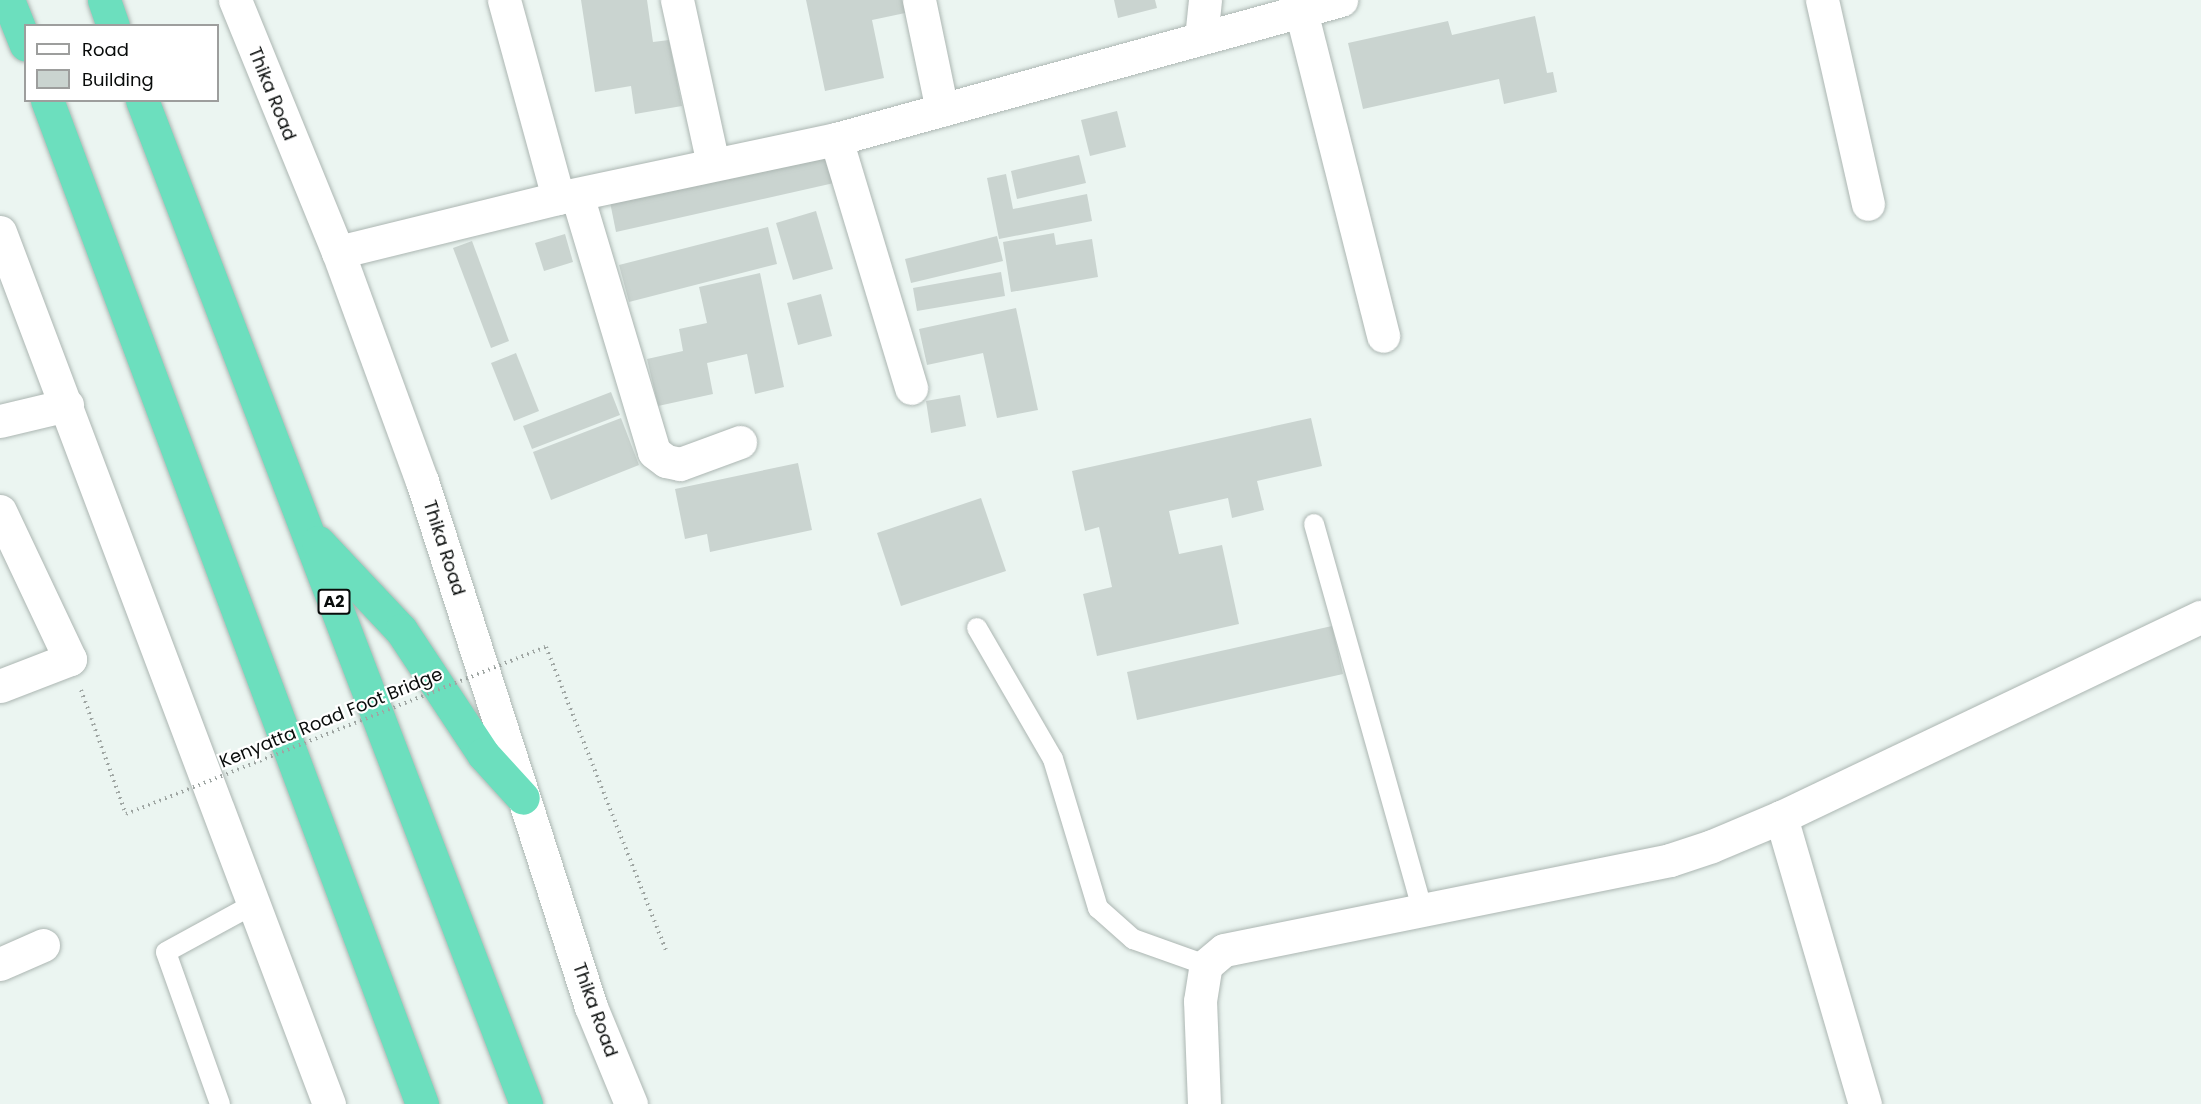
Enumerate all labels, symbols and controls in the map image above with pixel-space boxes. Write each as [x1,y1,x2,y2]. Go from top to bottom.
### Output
legend [24,24,219,102]
text: Road [82,37,129,62]
street label: Thika Road [243,44,301,144]
text: Building [82,67,154,92]
street label: Thika Road [418,498,470,598]
road number: A2 [318,589,350,615]
street label: Kenyatta Road Foot Bridge [216,663,446,773]
street label: Thika Road [568,960,622,1060]

